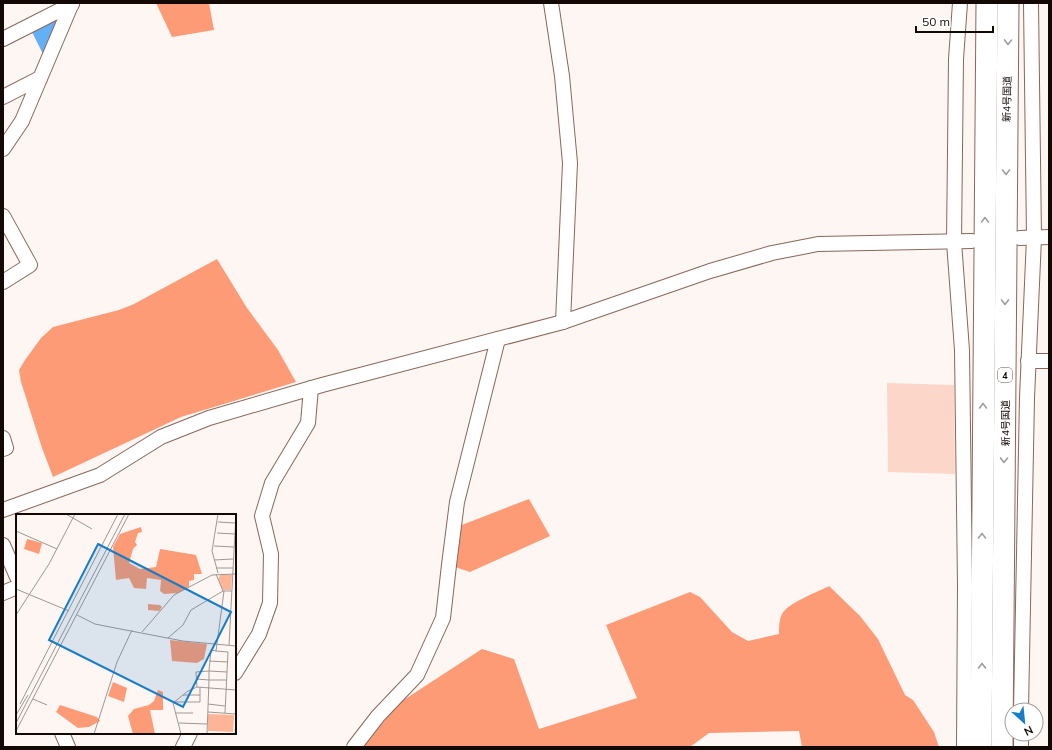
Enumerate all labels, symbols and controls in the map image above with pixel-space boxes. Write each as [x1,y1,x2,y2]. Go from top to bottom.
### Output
scale bar [916,8,993,34]
text: 50 m [922,14,950,29]
one-way arrow [1003,39,1012,45]
street label: 新4号国道 [1000,76,1014,122]
one-way arrow [1002,169,1010,175]
one-way arrow [981,217,989,223]
one-way arrow [1001,299,1009,305]
road number: 4 [998,368,1012,382]
street label: 新4号国道 [999,400,1012,446]
one-way arrow [979,403,988,409]
one-way arrow [1000,457,1008,463]
inset map [16,514,236,734]
one-way arrow [978,533,986,539]
one-way arrow [978,663,986,669]
north arrow [1004,702,1044,742]
text: N [1022,723,1035,739]

